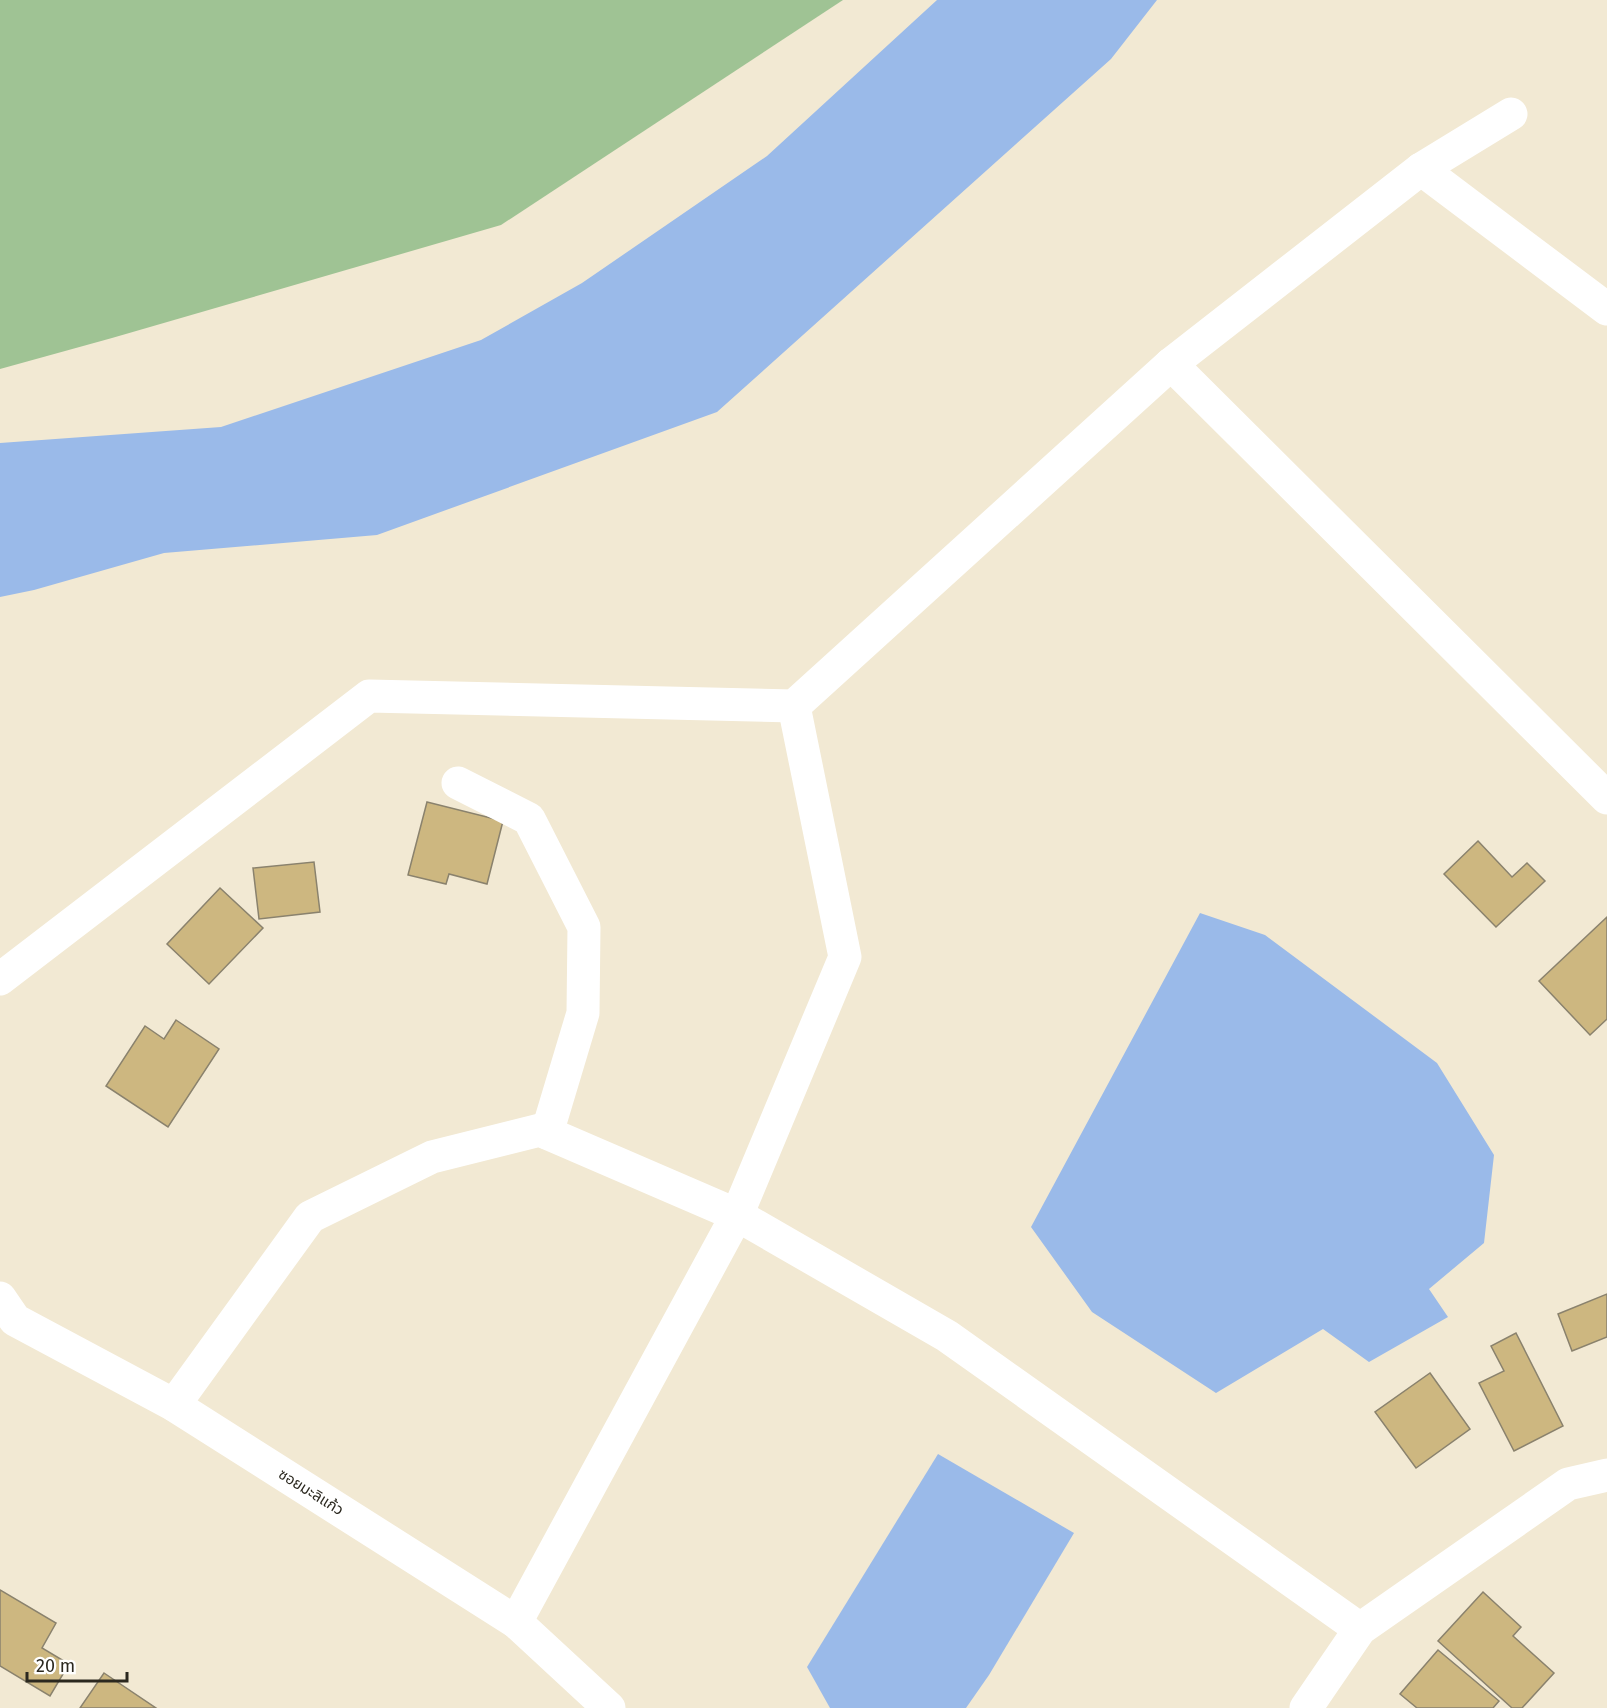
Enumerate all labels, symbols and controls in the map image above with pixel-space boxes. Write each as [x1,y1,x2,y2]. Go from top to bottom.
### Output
street label: ซอยมะลิแก้ว [275,1465,347,1519]
scale bar [27,1645,128,1683]
text: 20 m [36,1655,75,1677]

